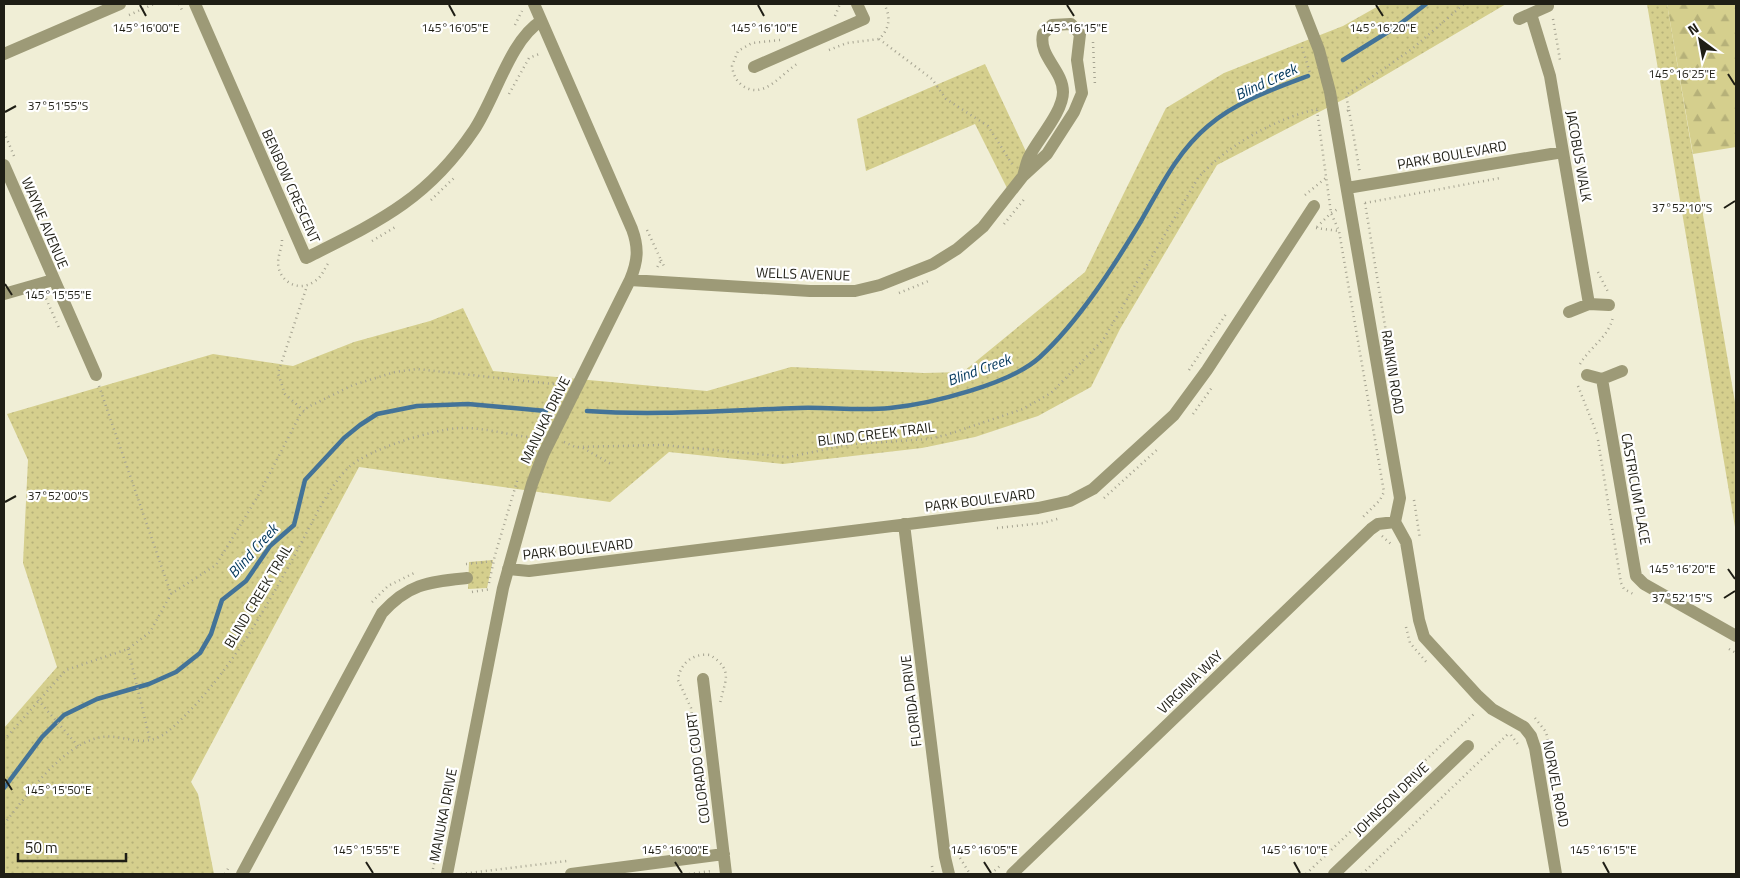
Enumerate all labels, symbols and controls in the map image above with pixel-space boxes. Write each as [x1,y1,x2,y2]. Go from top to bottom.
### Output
north arrow [1675,15,1725,65]
text: N [1683,17,1703,40]
text: 145°16'00"E [112,18,180,37]
text: 145°16'05"E [421,18,489,37]
text: 145°16'10"E [730,18,798,37]
text: 145°16'15"E [1040,18,1108,37]
text: 145°16'20"E [1349,18,1417,37]
water label: Blind Creek [1231,56,1303,106]
text: 145°16'25"E [1648,64,1716,83]
text: 37°51'55"S [28,96,88,115]
street label: JACOBUS WALK [1561,109,1598,203]
street label: BENBOW CRESCENT [257,125,326,247]
street label: PARK BOULEVARD [1395,135,1508,174]
street label: WAYNE AVENUE [17,174,74,272]
text: 37°52'10"S [1652,198,1712,217]
street label: WELLS AVENUE [756,261,851,286]
text: 145°15'55"E [24,285,92,304]
street label: RANKIN ROAD [1376,328,1411,416]
water label: Blind Creek [944,347,1016,392]
street label: MANUKA DRIVE [514,372,575,467]
street label: BLIND CREEK TRAIL [816,416,936,451]
street label: CASTRICUM PLACE [1616,431,1657,547]
street label: PARK BOULEVARD [924,482,1036,517]
text: 37°52'00"S [28,486,88,505]
water label: Blind Creek [222,517,285,583]
street label: PARK BOULEVARD [522,532,634,565]
street label: BLIND CREEK TRAIL [218,540,297,652]
text: 145°16'20"E [1648,559,1716,578]
text: 37°52'15"S [1652,588,1712,607]
street label: VIRGINIA WAY [1152,645,1227,718]
street label: FLORIDA DRIVE [894,654,927,748]
street label: COLORADO COURT [680,710,715,825]
street label: NORVEL ROAD [1538,739,1575,829]
street label: JOHNSON DRIVE [1348,757,1434,840]
street label: MANUKA DRIVE [423,766,462,864]
text: 145°15'50"E [24,780,92,799]
scale bar [18,830,125,862]
text: 50 m [25,836,58,859]
text: 145°15'55"E [332,840,400,859]
text: 145°16'00"E [641,840,709,859]
text: 145°16'05"E [950,840,1018,859]
text: 145°16'10"E [1260,840,1328,859]
text: 145°16'15"E [1569,840,1637,859]

